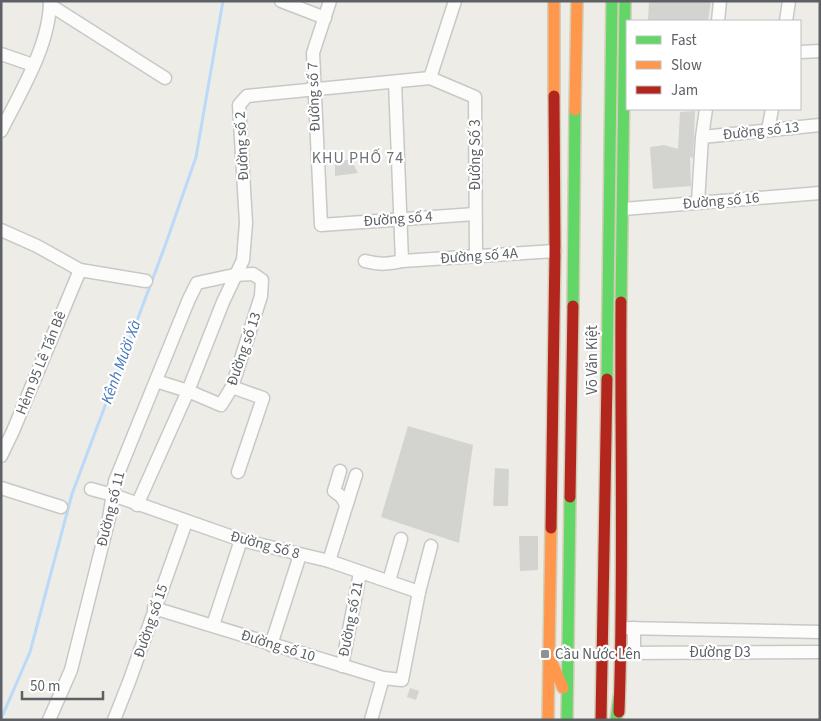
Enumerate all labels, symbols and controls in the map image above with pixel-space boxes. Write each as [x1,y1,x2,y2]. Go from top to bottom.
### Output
legend [626,20,801,110]
text: Fast [671,30,697,51]
text: Slow [671,55,702,76]
street label: Đường số 7 [302,62,326,132]
text: Jam [671,80,698,101]
street label: Đường số 2 [230,111,254,181]
street label: Đường số 13 [722,117,800,145]
street label: Đường Số 3 [465,119,486,191]
district label: KHU PHỐ 74 [312,147,404,169]
street label: Đường số 16 [682,187,760,215]
street label: Đường số 4 [363,206,434,232]
street label: Đường số 4A [440,243,519,269]
street label: Hẻm 95 Lê Tấn Bê [11,308,71,418]
street label: Đường số 13 [222,309,266,389]
water label: Kênh Mười Xà [96,317,146,407]
street label: Võ Văn Kiệt [582,325,603,395]
street label: Đường số 11 [92,469,130,549]
street label: Đường Số 8 [228,526,302,564]
street label: Đường số 21 [333,579,369,659]
street label: Đường số 15 [129,581,173,661]
street label: Đường số 10 [238,625,318,667]
street label: Đường D3 [689,642,751,663]
place label: Cầu Nước Lên [555,644,641,665]
marker: Cầu Nước Lên [539,648,551,660]
scale bar [22,668,104,700]
text: 50 m [30,676,60,697]

